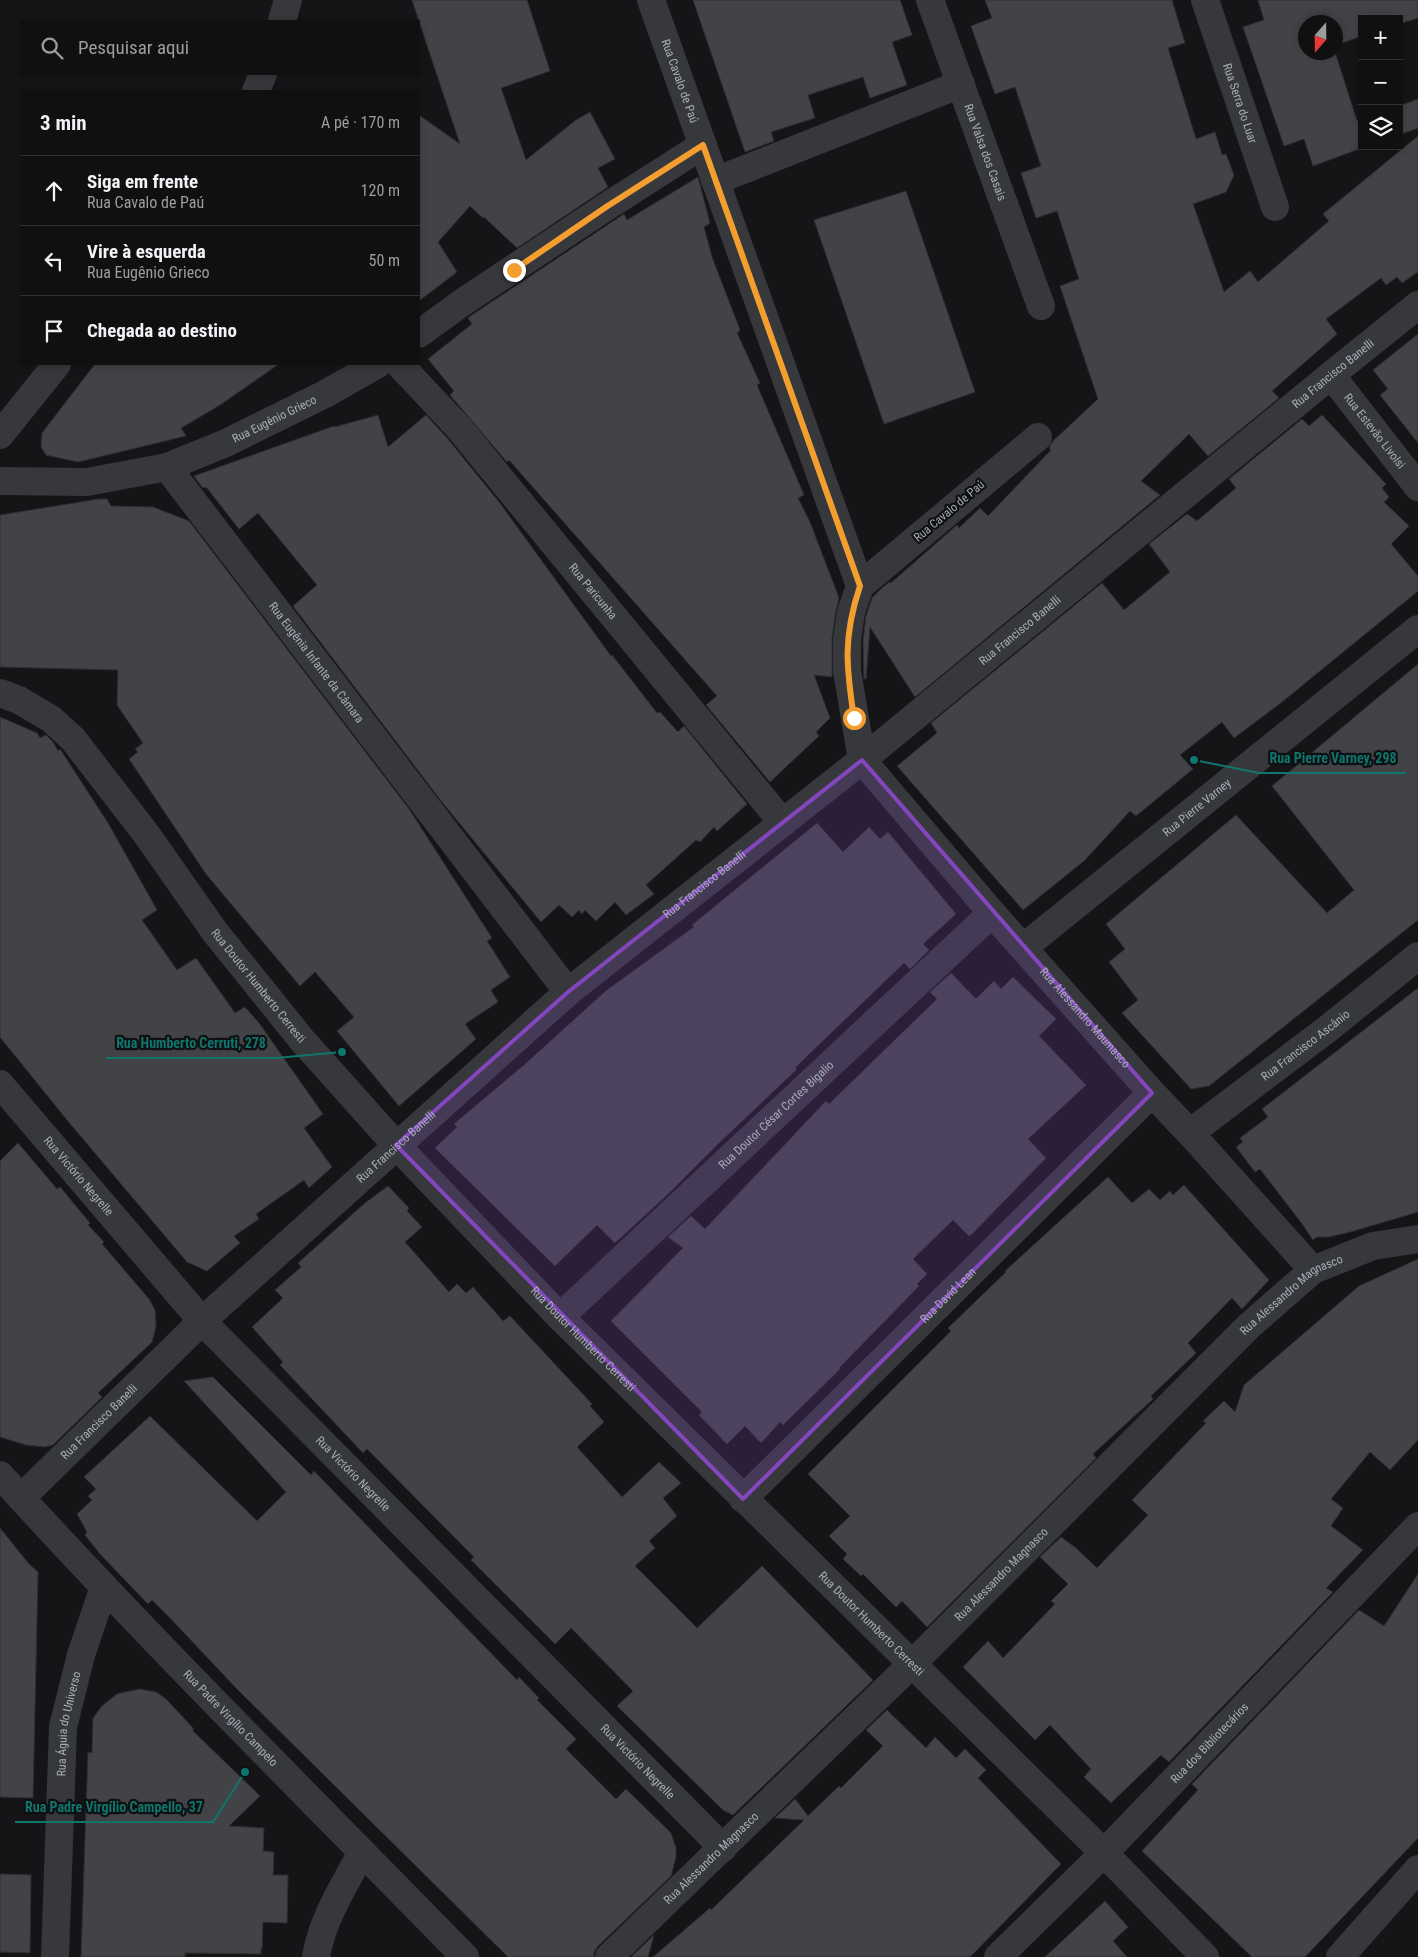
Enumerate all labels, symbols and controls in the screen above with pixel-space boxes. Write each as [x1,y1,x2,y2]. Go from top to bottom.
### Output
north arrow [1298,15,1343,60]
map controls [1358,15,1403,150]
button: + [1358,15,1403,60]
search box [20,20,420,75]
icon: search [38,34,66,62]
text: Pesquisar aqui [78,36,189,59]
street label: Rua Cavalo de Paú [659,37,701,125]
button: − [1358,60,1403,105]
street label: Rua Serra do Luar [1220,61,1260,145]
street label: Rua Valsa dos Casais [961,102,1009,203]
button: layers [1358,105,1403,150]
text: 3 min [40,111,87,135]
text: A pé · 170 m [321,113,400,132]
text: Siga em frente [87,170,198,193]
icon: ahead [40,177,68,205]
text: 120 m [361,181,400,200]
text: Rua Cavalo de Paú [87,193,204,212]
text: Vire à esquerda [87,240,206,263]
icon: left [40,247,68,275]
text: 50 m [368,251,400,270]
route end [503,259,526,282]
text: Rua Eugênio Grieco [87,263,210,282]
icon: arrive [40,317,68,345]
text: Chegada ao destino [87,319,237,342]
street label: Rua Francisco Banelli [1289,336,1377,411]
street label: Rua Estevão Livolsi [1341,391,1408,471]
street label: Rua Eugênio Grieco [230,392,319,446]
street label: Rua Cavalo de Paú [911,477,987,545]
street label: Rua Paricunha [566,561,620,622]
street label: Rua Francisco Banelli [976,593,1063,668]
street label: Rua Eugênia Infante da Câmara [266,599,367,726]
route start [843,707,866,730]
callout: Rua Pierre Varney, 298 [1259,744,1406,773]
text: Rua Pierre Varney, 298 [1269,750,1397,766]
street label: Rua Pierre Varney [1160,776,1234,839]
street label: Rua Francisco Banelli [660,847,749,921]
street label: Rua Doutor Humberto Cerresti [208,926,308,1046]
street label: Rua Alessandro Maumasco [1037,965,1133,1071]
street label: Rua Francisco Ascânio [1258,1007,1353,1084]
callout: Rua Humberto Cerruti, 278 [106,1029,276,1058]
text: Rua Humberto Cerruti, 278 [116,1035,266,1051]
street label: Rua Doutor César Cortes Bigalio [716,1058,837,1172]
street label: Rua Francisco Banelli [354,1107,438,1186]
street label: Rua Victório Negrelle [41,1134,116,1219]
street label: Rua Alessandro Magnasco [1237,1252,1345,1338]
street label: Rua David Lean [917,1265,979,1326]
street label: Rua Doutor Humberto Cerresti [528,1284,638,1394]
street label: Rua Francisco Banelli [58,1381,140,1462]
street label: Rua Victório Negrelle [313,1433,393,1514]
street label: Rua Alessandro Magnasco [952,1525,1051,1624]
street label: Rua Doutor Humberto Cerresti [816,1569,927,1679]
street label: Rua Padre Virgílio Campelo [180,1667,281,1769]
street label: Rua Águia do Universo [54,1670,84,1777]
street label: Rua dos Bibliotecários [1168,1700,1251,1786]
street label: Rua Victório Negrelle [598,1721,678,1802]
callout: Rua Padre Virgílio Campello, 37 [15,1793,213,1822]
text: Rua Padre Virgílio Campello, 37 [25,1799,203,1815]
street label: Rua Alessandro Magnasco [661,1809,761,1907]

